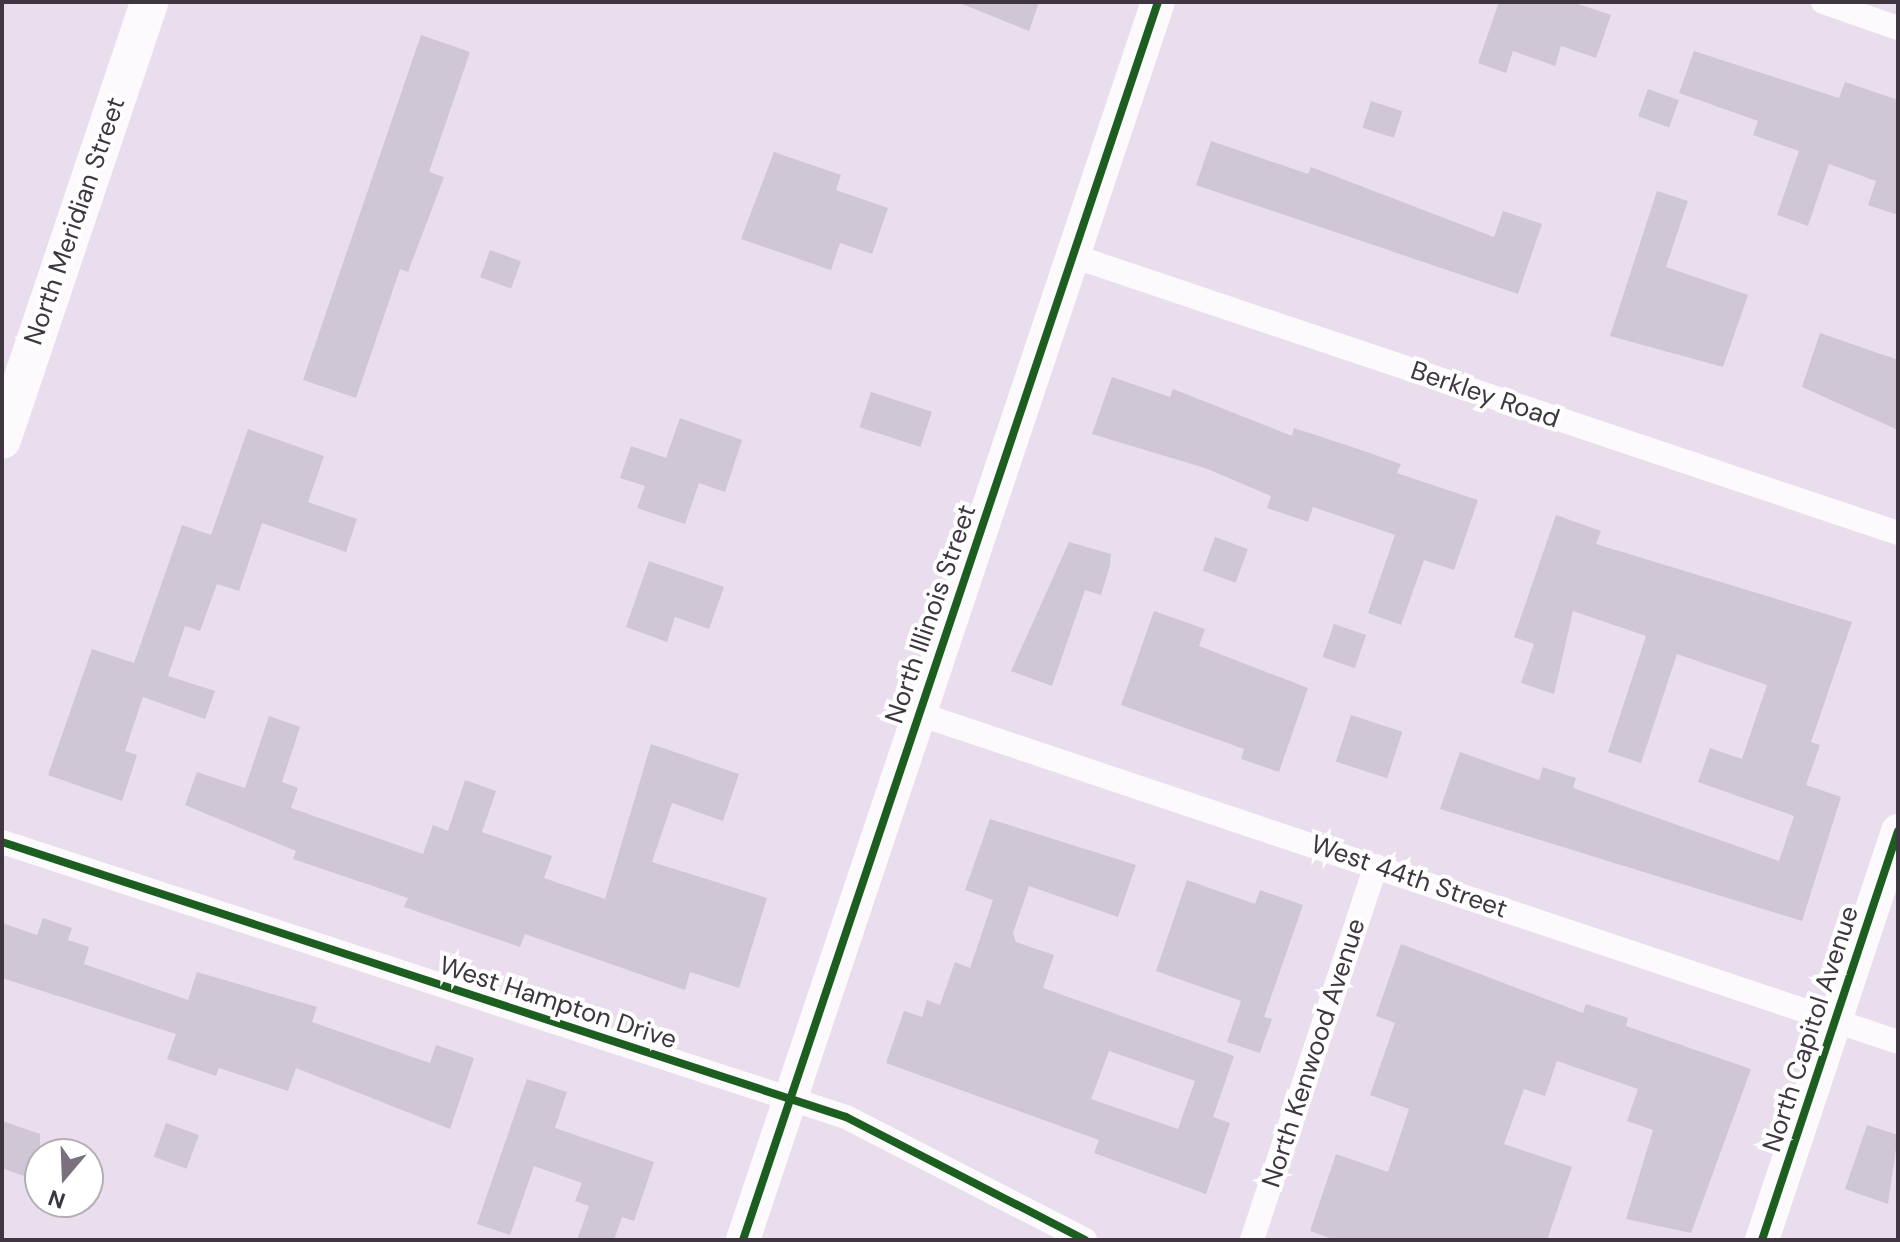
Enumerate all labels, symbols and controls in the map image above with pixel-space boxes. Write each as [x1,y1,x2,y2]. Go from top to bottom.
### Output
street label: North Meridian Street [18,93,132,349]
street label: Berkley Road [1407,355,1563,435]
street label: North Illinois Street [879,501,983,727]
street label: West 44th Street [1307,829,1511,925]
street label: North Capitol Avenue [1757,902,1865,1156]
street label: North Kenwood Avenue [1256,915,1372,1191]
street label: West Hampton Drive [435,950,681,1056]
north arrow [24,1138,104,1218]
text: N [44,1183,69,1216]

